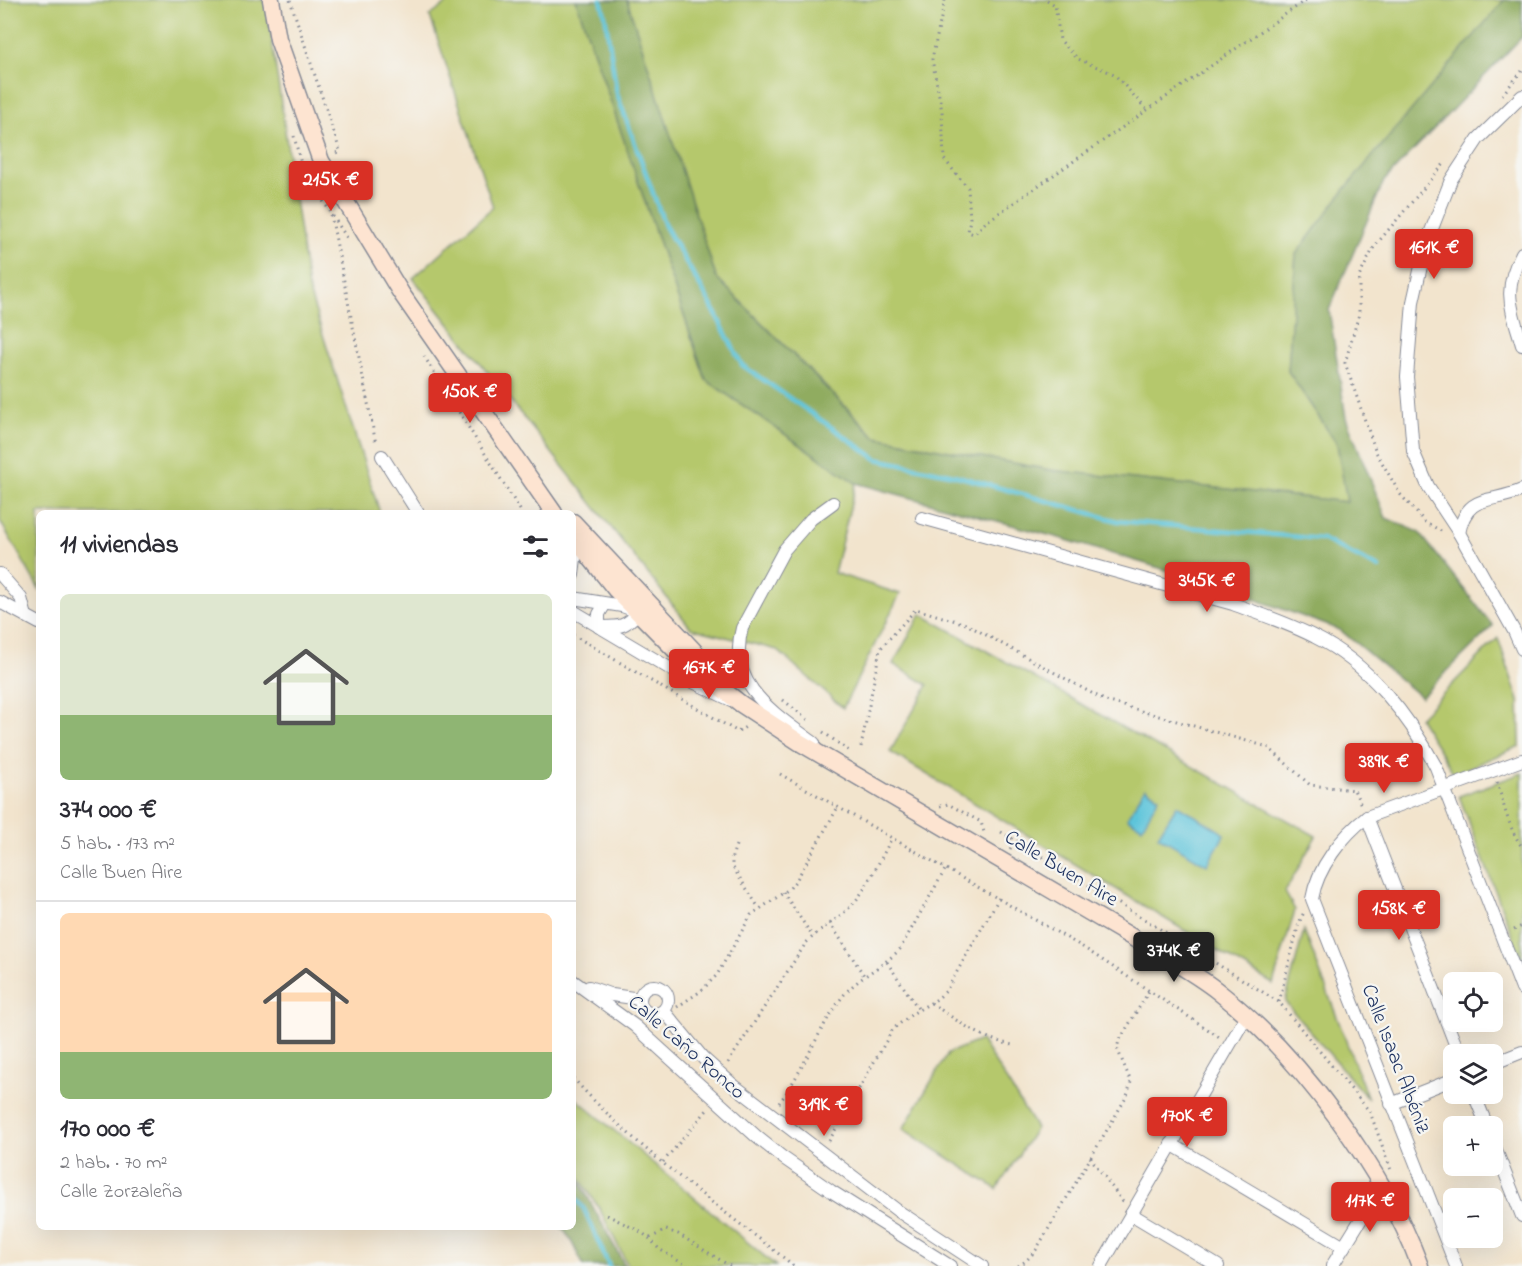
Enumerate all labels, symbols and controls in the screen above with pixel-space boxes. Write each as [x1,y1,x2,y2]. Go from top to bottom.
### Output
pin: 215K € [282,161,380,212]
text: 215K € [303,166,359,195]
pin: 161K € [1385,229,1483,280]
text: 161K € [1409,234,1459,263]
pin: 150K € [421,373,519,424]
text: 150K € [442,378,498,407]
text: 11 viviendas [60,527,179,565]
icon: filters [519,530,552,563]
pin: 345K € [1158,562,1256,613]
text: 345K € [1179,567,1235,596]
icon: home [252,633,360,741]
pin: 167K € [660,649,758,700]
text: 167K € [683,654,735,683]
pin: 389K € [1335,743,1433,794]
text: 389K € [1359,748,1409,777]
text: 374 000 € [60,792,157,830]
street label: Calle Buen Aire [998,823,1124,915]
text: 5 hab. · 173 m² [60,830,175,859]
text: Calle Buen Aire [60,859,182,888]
pin: 158K € [1350,890,1448,941]
text: 158K € [1372,895,1426,924]
pin: 374K € [1125,932,1223,983]
text: 374K € [1147,937,1201,966]
icon: home [252,952,360,1060]
map controls [1443,972,1503,1248]
button: locate [1443,972,1503,1032]
street label: Calle Isaac Albéniz [1353,980,1437,1138]
street label: Calle Caño Ronco [621,988,751,1108]
button: layers [1443,1044,1503,1104]
pin: 319K € [775,1086,873,1137]
text: 319K € [799,1091,849,1120]
pin: 170K € [1138,1097,1236,1148]
text: 170K € [1161,1102,1213,1131]
text: 170 000 € [60,1111,155,1149]
button: + [1443,1116,1503,1176]
text: 2 hab. · 70 m² [60,1149,167,1178]
text: Calle Zorzaleña [60,1178,183,1207]
pin: 117K € [1321,1182,1419,1233]
text: 117K € [1345,1187,1395,1216]
button: − [1443,1188,1503,1248]

